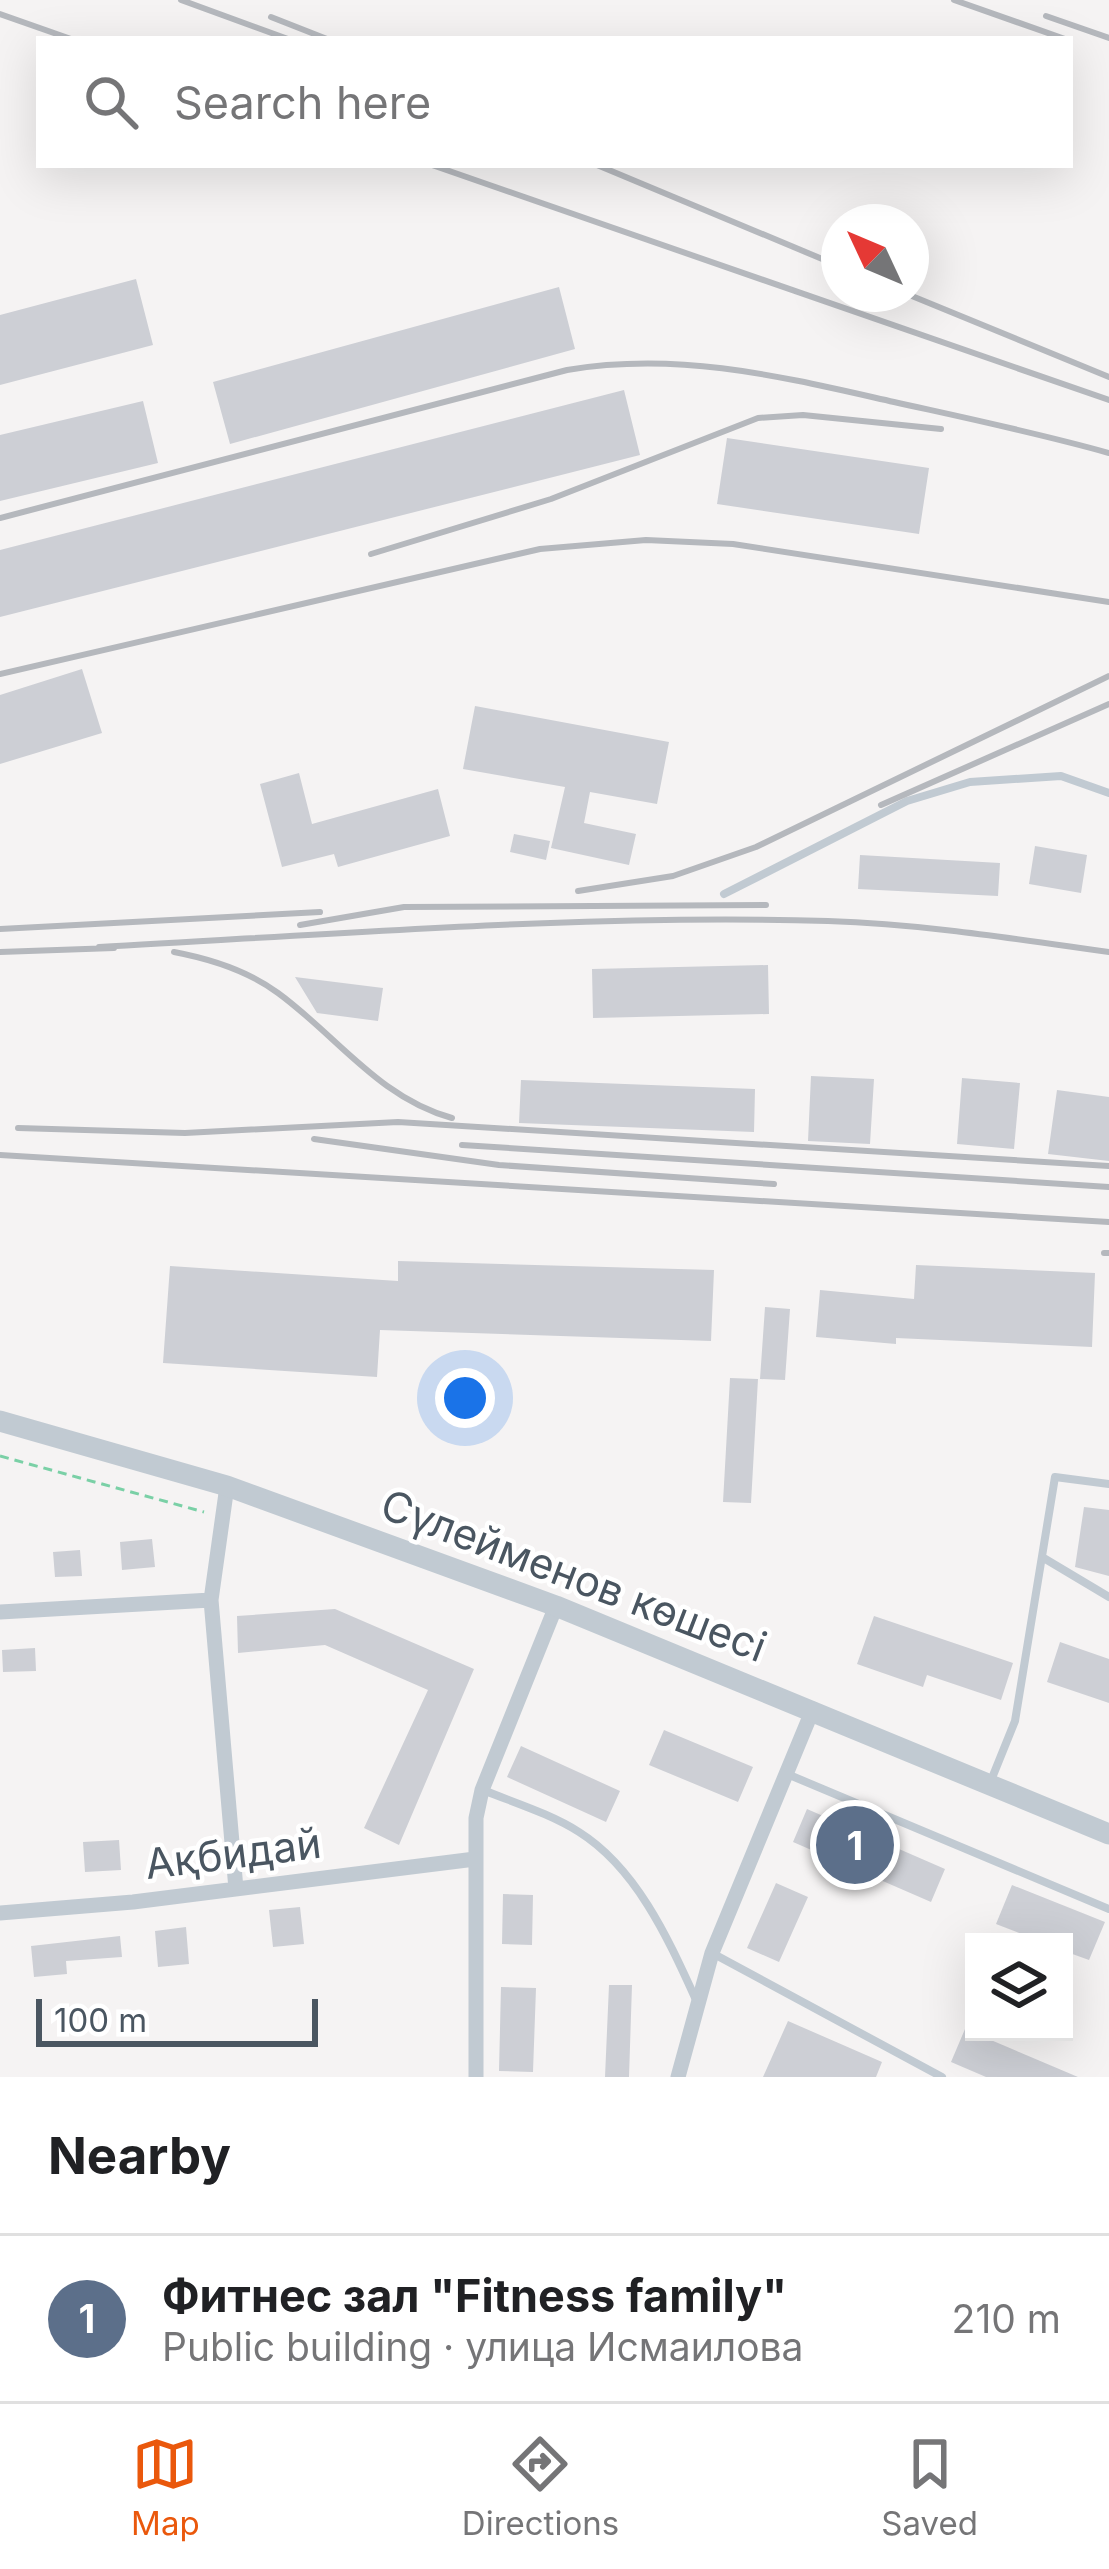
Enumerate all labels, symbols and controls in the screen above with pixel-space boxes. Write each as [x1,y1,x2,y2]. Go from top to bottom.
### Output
search box [36,36,1073,168]
icon: search [78,69,144,135]
text: Search here [174,75,431,130]
north arrow [821,204,929,312]
your location [435,1368,495,1428]
street label: Сүлейменов көшесі [374,1478,774,1672]
pin: 1 [816,1800,894,1890]
street label: Ақбидай [142,1817,324,1889]
map controls [965,1933,1073,2041]
button: layers [965,1933,1073,2041]
scale bar [36,1993,318,2046]
text: 100 m [54,2000,147,2040]
text: Nearby [48,2125,231,2186]
text: Фитнес зал "Fitness family" [162,2268,787,2323]
text: 1 [79,2295,95,2342]
text: 210 m [952,2295,1061,2342]
text: Public building · улица Исмаилова [162,2323,803,2370]
tab: Map [131,2431,200,2543]
tab: Directions [462,2431,619,2543]
tab: Saved [881,2431,978,2543]

